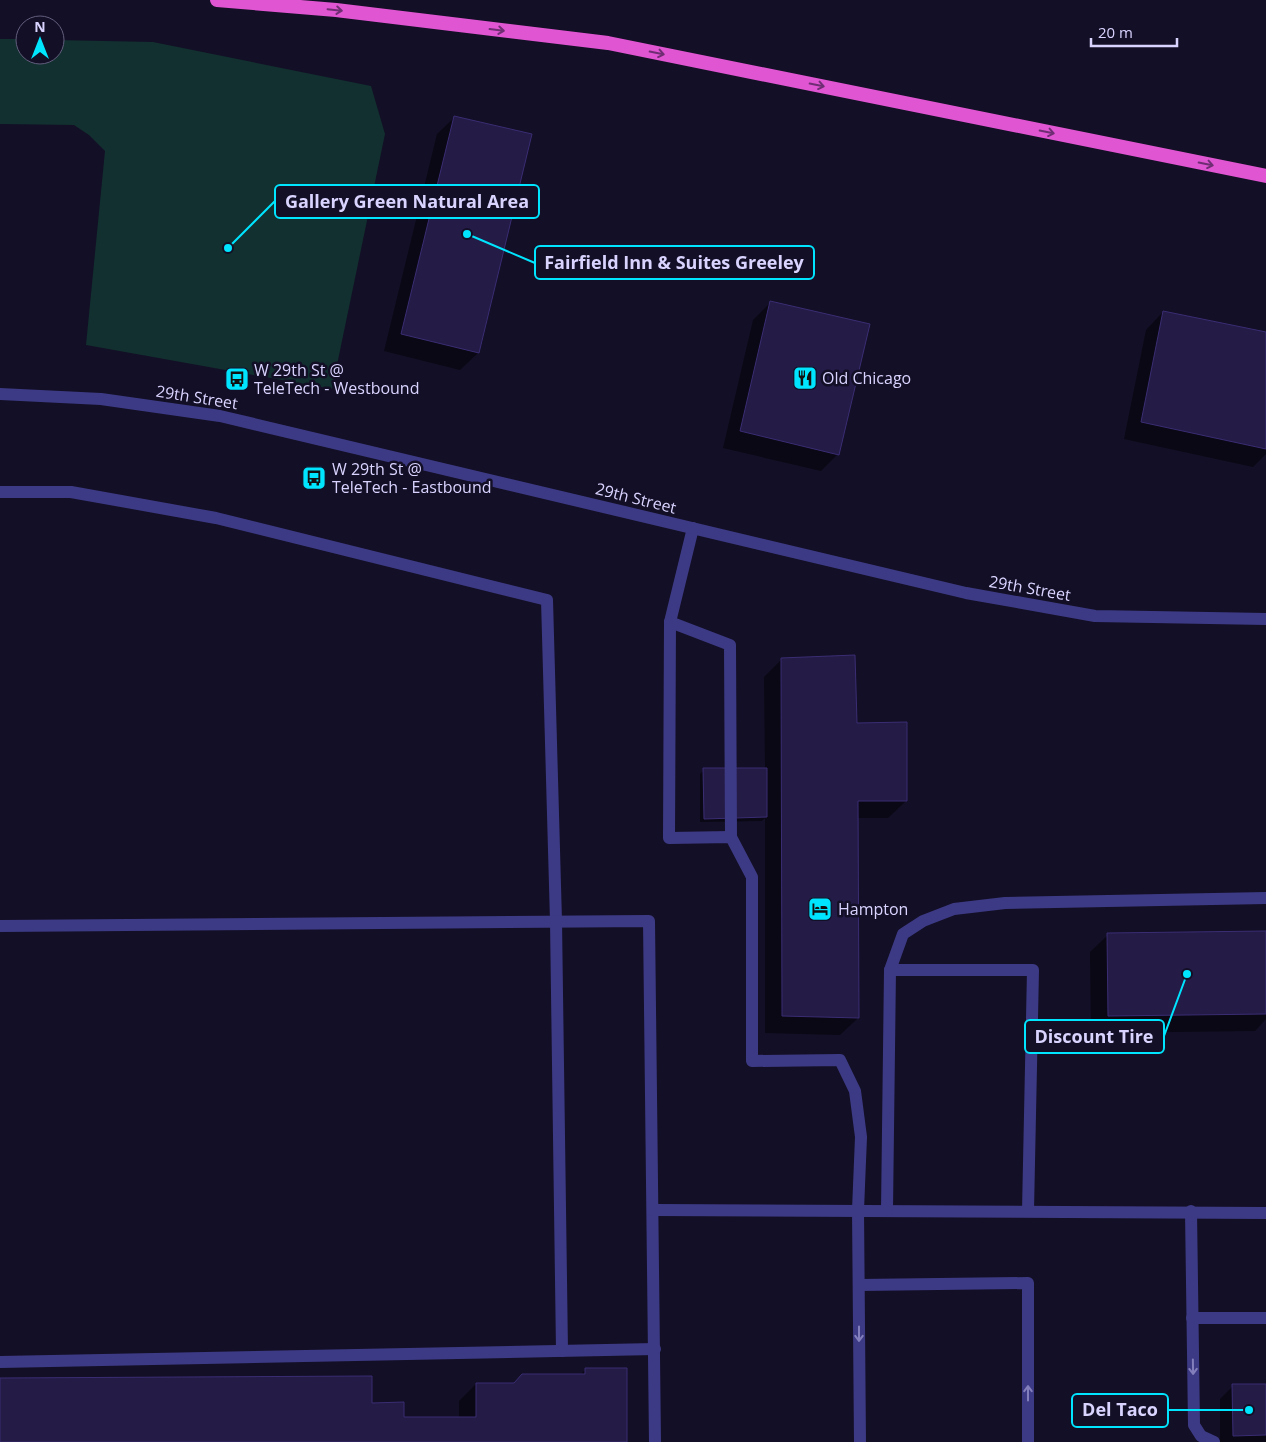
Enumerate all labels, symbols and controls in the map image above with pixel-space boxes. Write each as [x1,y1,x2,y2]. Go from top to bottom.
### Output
one-way arrow [327,6,343,15]
north arrow [15,15,65,65]
scale bar [1091,15,1177,47]
text: N [34,17,46,36]
text: 20 m [1098,22,1133,42]
one-way arrow [488,25,504,35]
one-way arrow [649,49,665,58]
one-way arrow [808,81,824,90]
one-way arrow [1039,127,1055,137]
one-way arrow [1198,159,1214,169]
callout: Gallery Green Natural Area [275,185,539,218]
text: Gallery Green Natural Area [285,189,529,213]
callout: Fairfield Inn & Suites Greeley [535,246,814,279]
text: Fairfield Inn & Suites Greeley [544,250,805,274]
place label: W 29th St @ TeleTech - Westbound [254,359,419,399]
restaurant icon: Old Chicago [792,365,818,391]
bus stop icon: W 29th St @ TeleTech - Westbound [224,366,250,392]
place label: Old Chicago [822,367,911,389]
street label: 29th Street [154,380,240,414]
place label: W 29th St @ TeleTech - Eastbound [332,458,492,498]
bus stop icon: W 29th St @ TeleTech - Eastbound [301,465,327,491]
street label: 29th Street [593,477,679,519]
street label: 29th Street [987,570,1073,606]
hotel icon: Hampton [807,896,833,922]
place label: Hampton [838,898,908,920]
callout: Discount Tire [1025,1020,1164,1053]
text: Discount Tire [1034,1024,1154,1048]
one-way arrow [854,1326,864,1342]
one-way arrow [1188,1358,1198,1374]
one-way arrow [1023,1386,1033,1402]
callout: Del Taco [1072,1394,1168,1427]
text: Del Taco [1082,1397,1158,1421]

